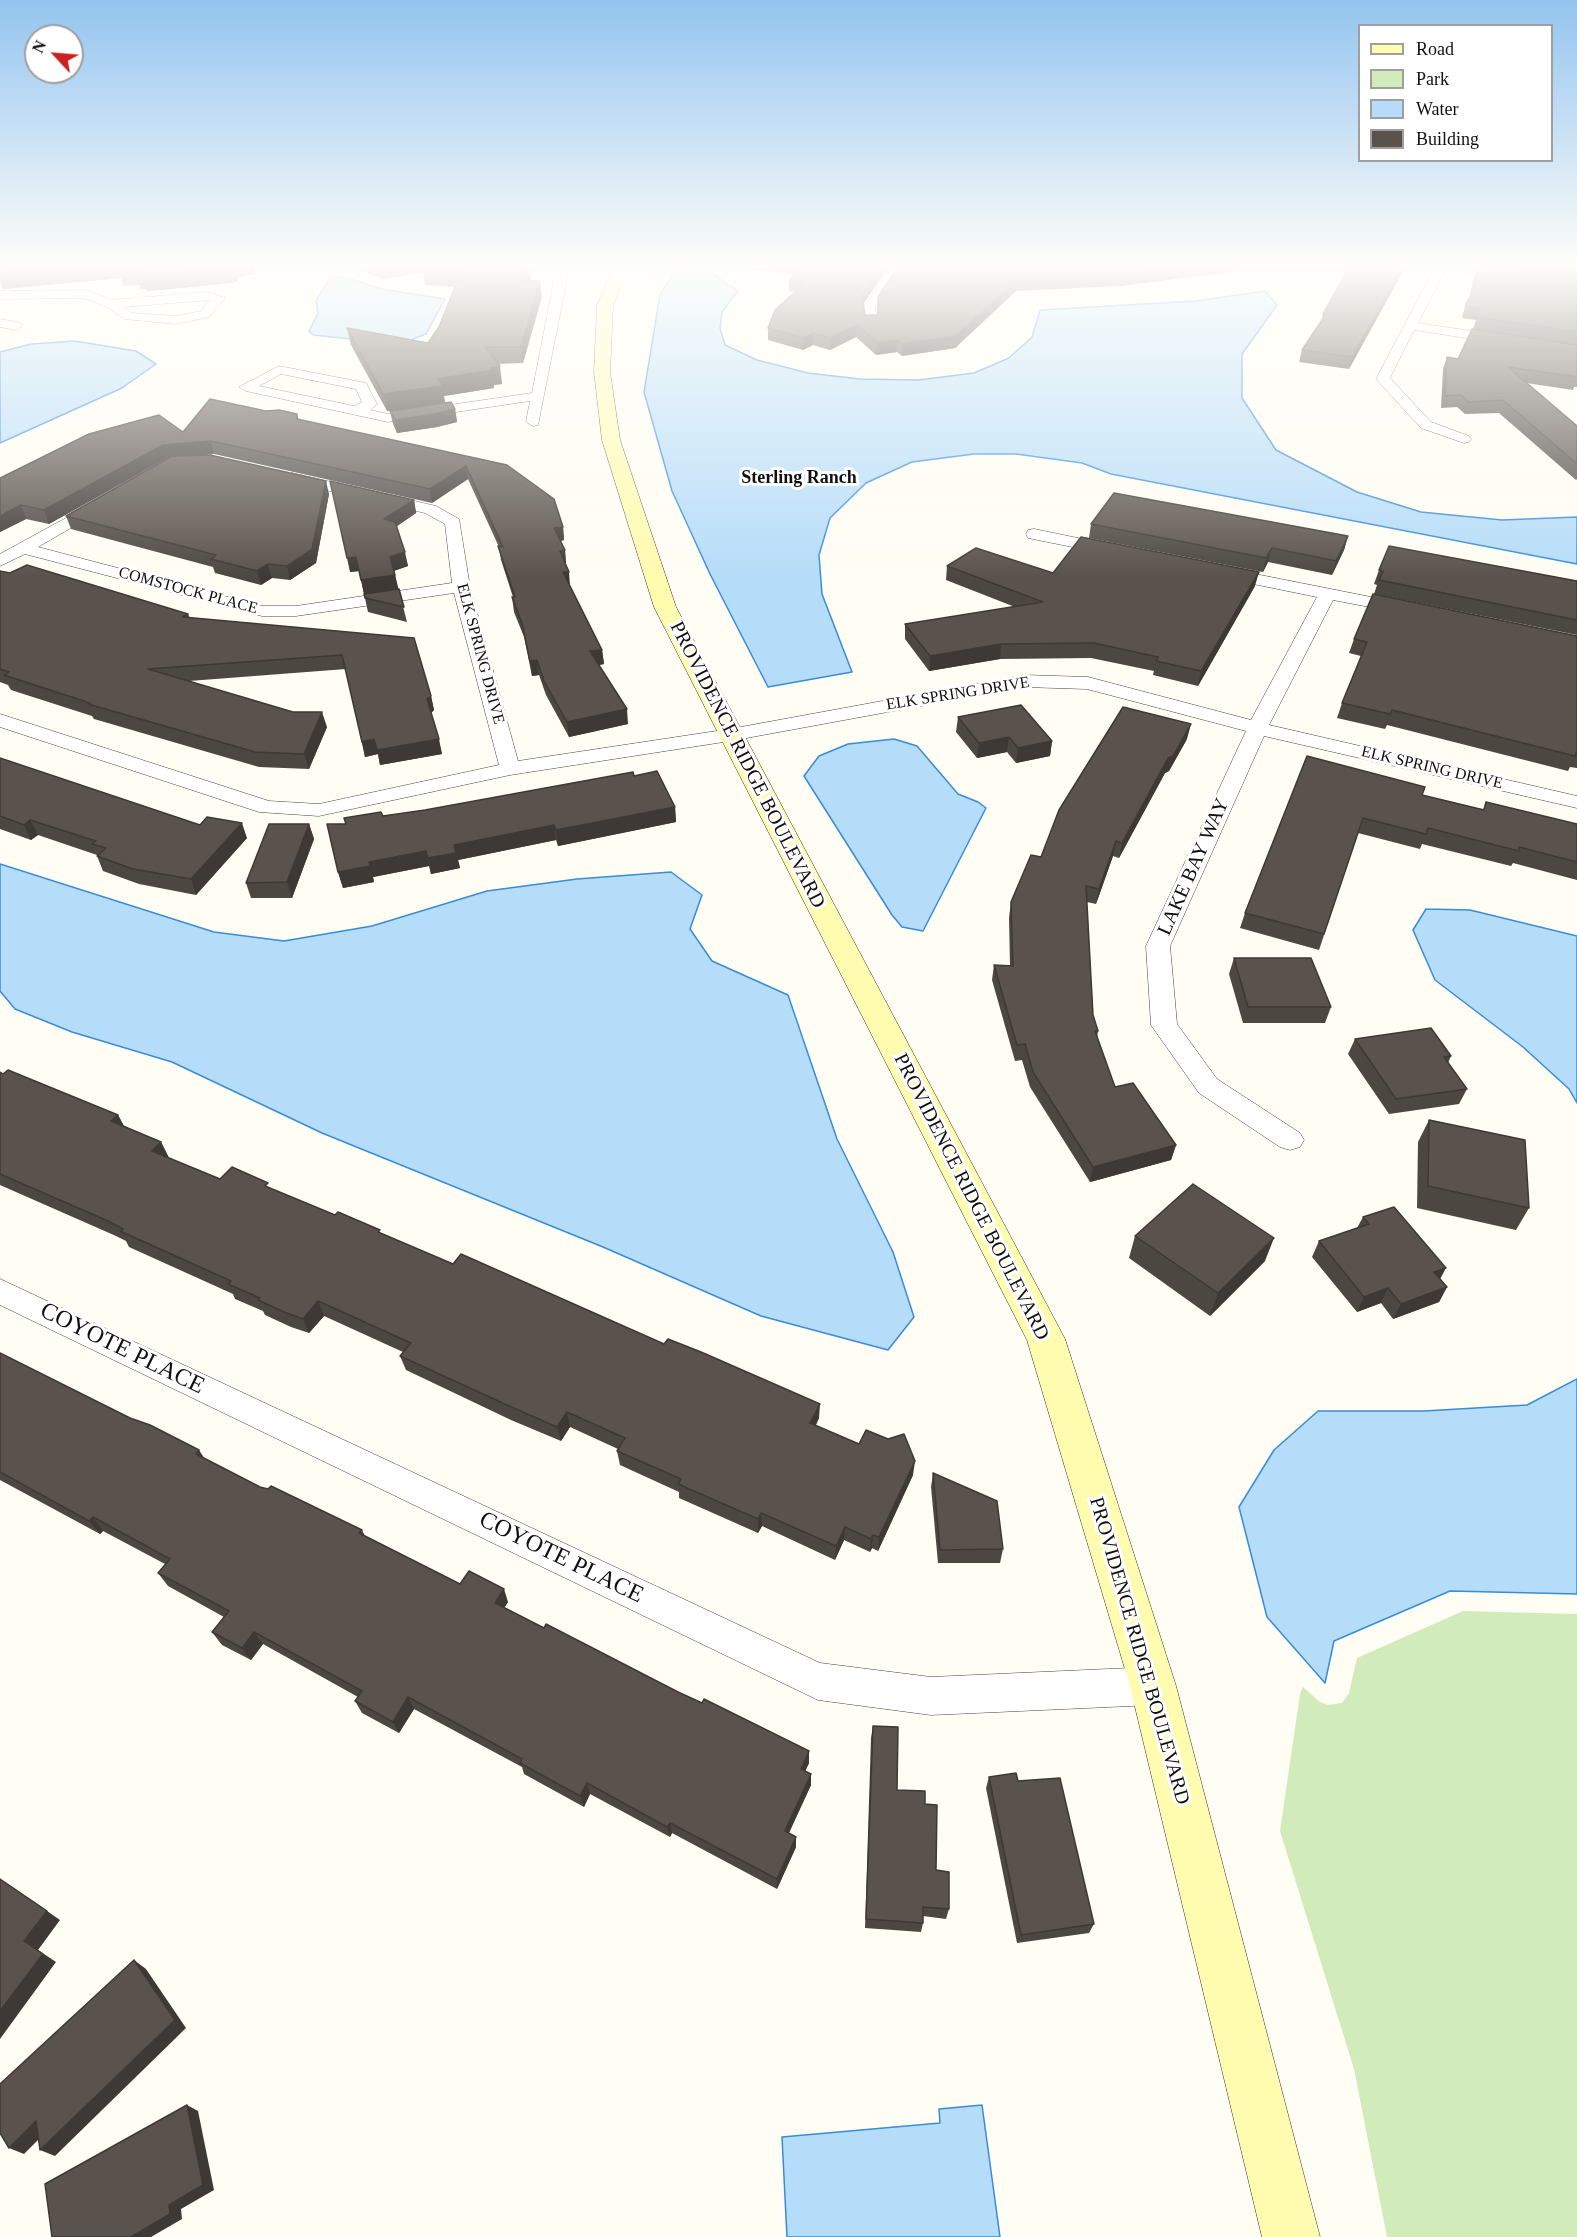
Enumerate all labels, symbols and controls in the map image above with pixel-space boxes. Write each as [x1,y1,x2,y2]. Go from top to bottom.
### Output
north arrow [24,24,84,84]
legend [1358,24,1553,162]
text: N [29,38,49,56]
text: Road [1416,39,1454,59]
text: Park [1416,69,1449,89]
text: Water [1416,99,1459,119]
text: Building [1416,129,1479,149]
district label: Sterling Ranch [741,467,857,489]
street label: COMSTOCK PLACE [116,563,260,619]
street label: ELK SPRING DRIVE [452,582,508,726]
street label: PROVIDENCE RIDGE BOULEVARD [664,618,830,912]
street label: ELK SPRING DRIVE [885,673,1031,715]
street label: ELK SPRING DRIVE [1359,742,1505,794]
street label: LAKE BAY WAY [1153,795,1235,939]
street label: PROVIDENCE RIDGE BOULEVARD [888,1050,1054,1344]
street label: COYOTE PLACE [35,1297,209,1401]
street label: PROVIDENCE RIDGE BOULEVARD [1084,1495,1194,1807]
street label: COYOTE PLACE [474,1506,648,1610]

